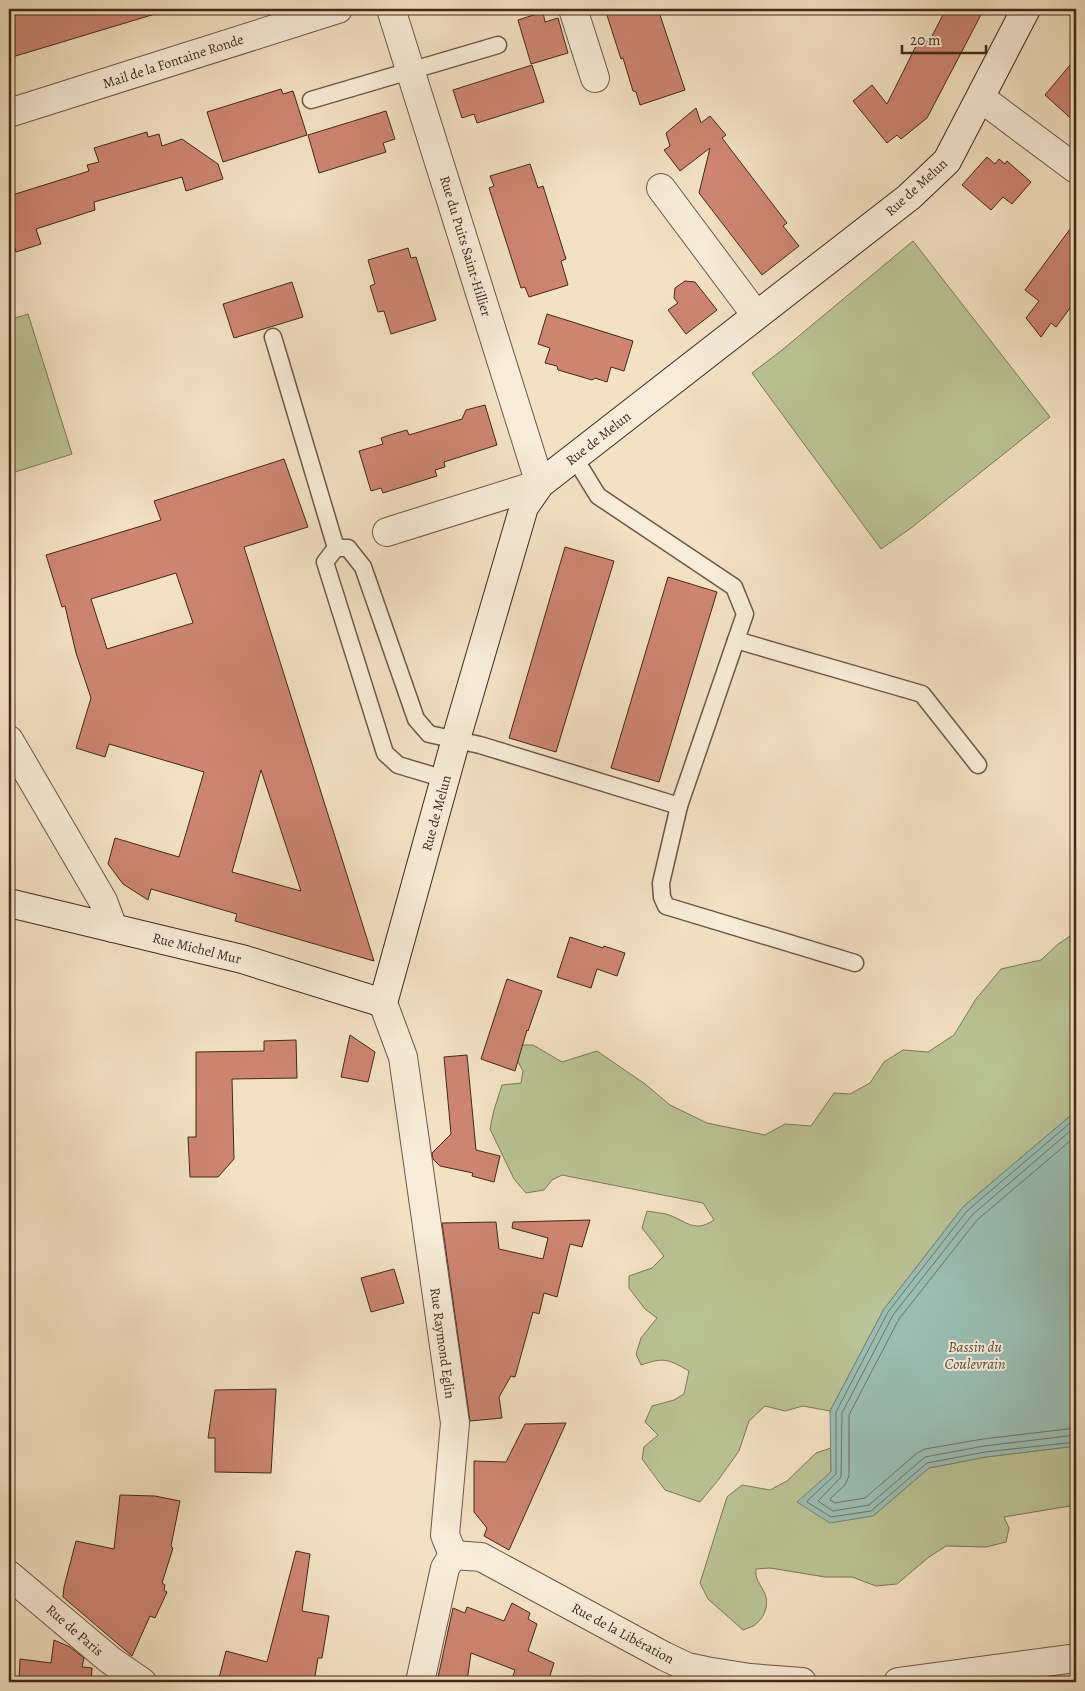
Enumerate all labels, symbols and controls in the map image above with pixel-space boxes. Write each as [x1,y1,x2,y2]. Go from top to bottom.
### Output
scale bar [902,22,986,54]
street label: Mail de la Fontaine Ronde [100,30,246,93]
text: 20 m [910,30,941,50]
street label: Rue de Melun [881,154,952,220]
street label: Rue du Puits Saint-Hillier [435,173,496,320]
street label: Rue de Melun [562,407,635,470]
street label: Rue de Melun [417,773,456,853]
street label: Rue Michel Mur [151,928,244,969]
street label: Rue Raymond Eglin [425,1286,460,1400]
water label: Bassin du Coulevrain [945,1337,1005,1374]
street label: Rue de la Libération [568,1598,678,1669]
street label: Rue de Paris [42,1600,107,1661]

